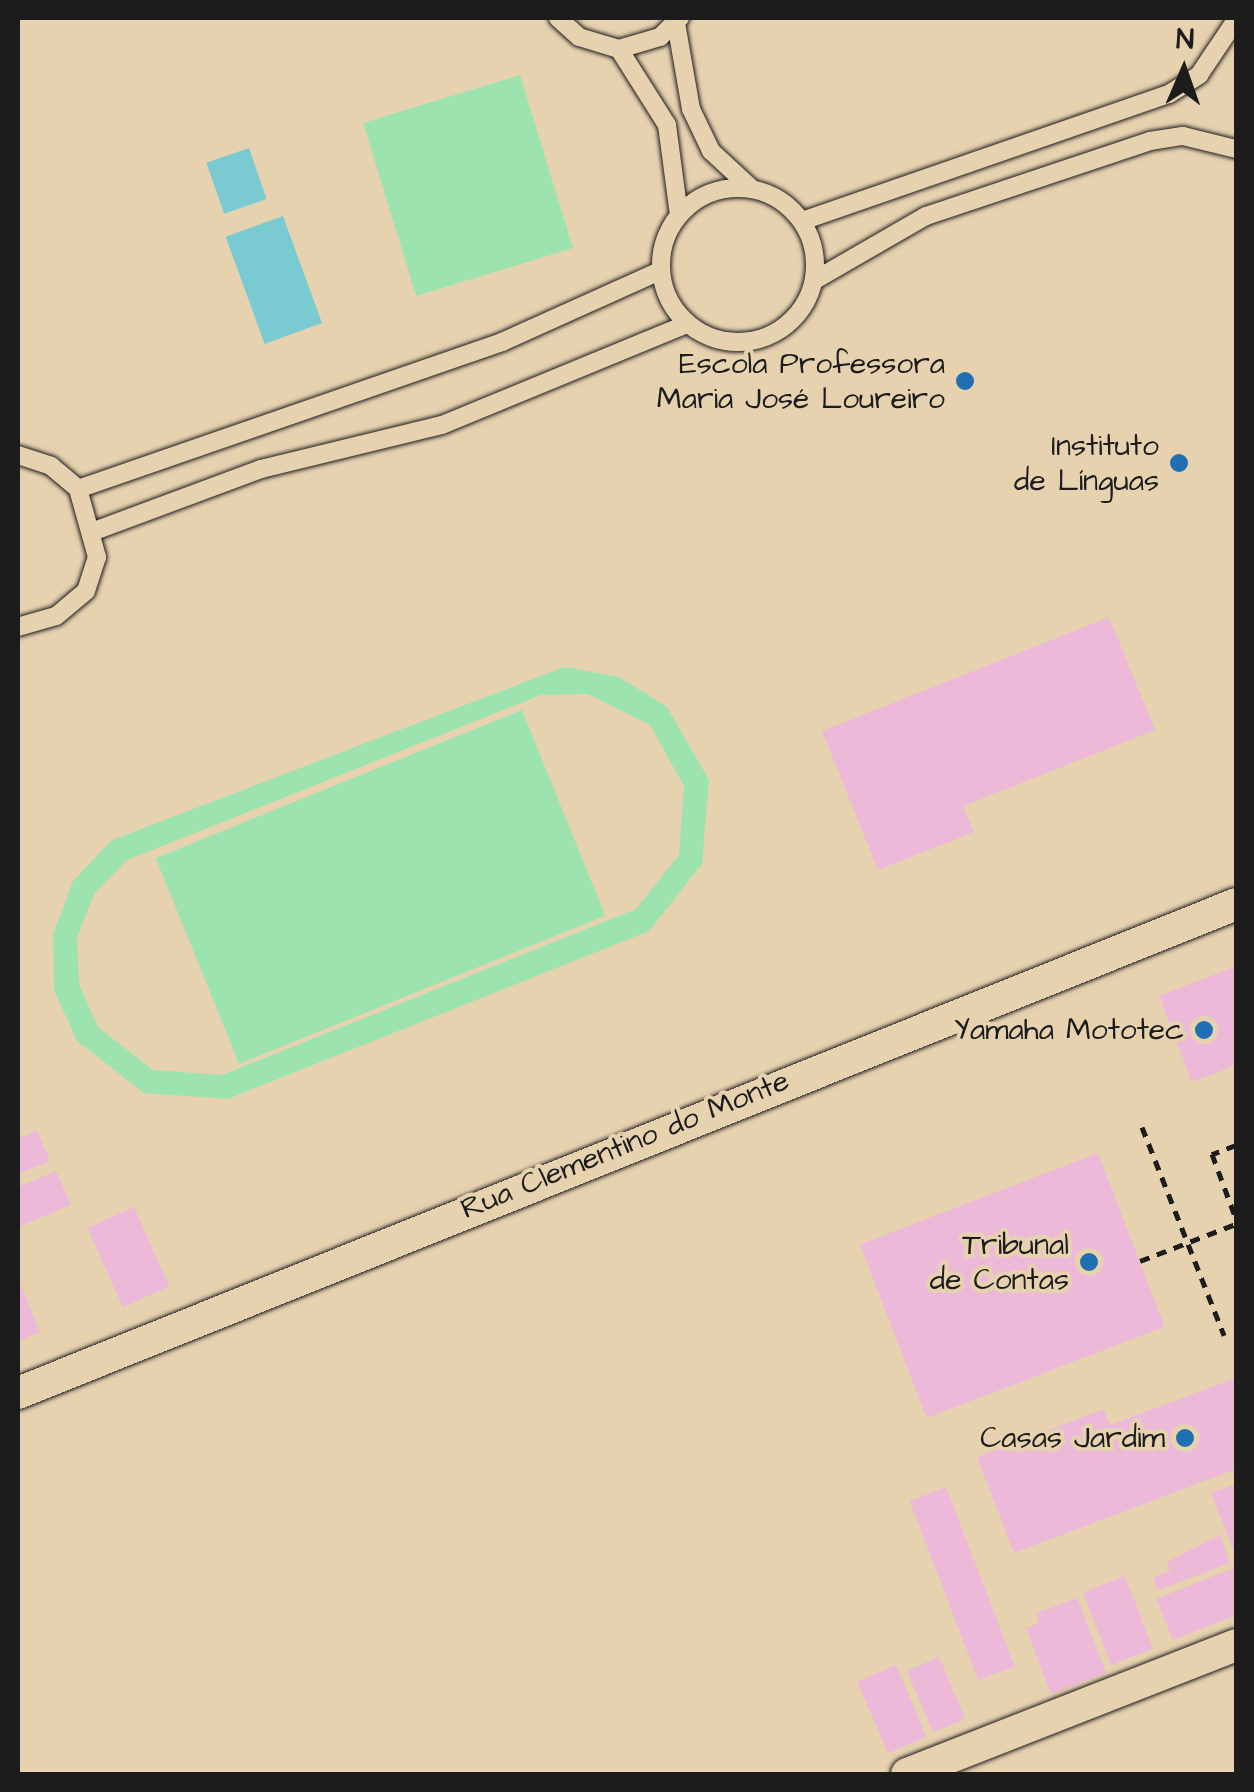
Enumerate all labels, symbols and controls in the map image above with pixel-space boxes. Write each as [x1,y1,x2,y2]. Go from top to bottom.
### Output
north arrow [1134,20,1234,120]
text: N [1176,20,1195,59]
place label: Escola Professora Maria José Loureiro [657,346,945,416]
marker: Escola Professora Maria José Loureiro [954,370,976,392]
place label: Instituto de Línguas [1014,428,1159,498]
marker: Instituto de Línguas [1168,452,1190,474]
place label: Yamaha Mototec [954,1012,1184,1048]
marker: Yamaha Mototec [1193,1019,1215,1041]
street label: Rua Clementino do Monte [456,1063,794,1227]
place label: Tribunal de Contas [930,1227,1069,1298]
marker: Tribunal de Contas [1078,1251,1100,1273]
place label: Casas Jardim [980,1420,1165,1456]
marker: Casas Jardim [1174,1427,1196,1449]

